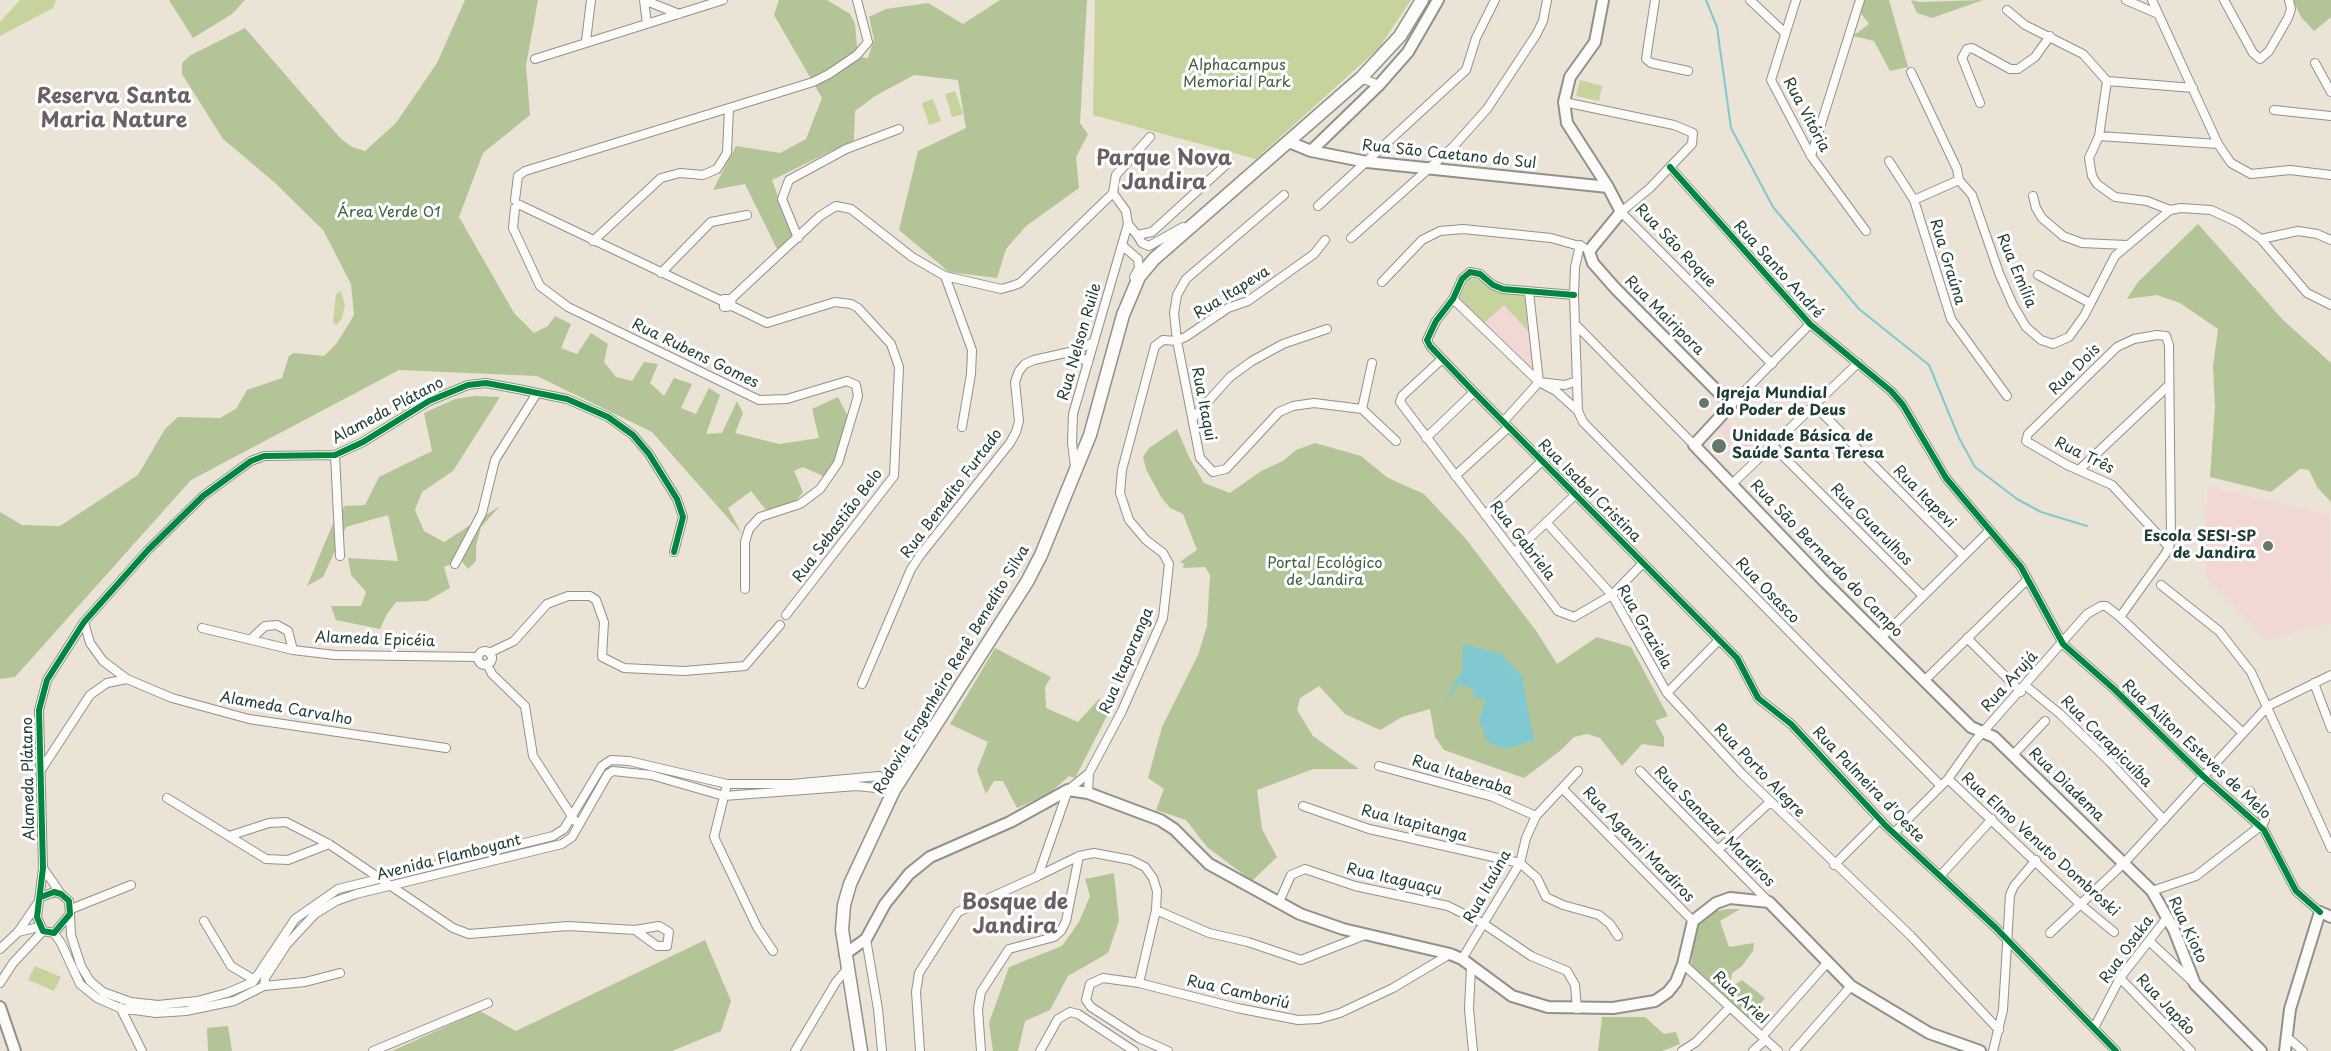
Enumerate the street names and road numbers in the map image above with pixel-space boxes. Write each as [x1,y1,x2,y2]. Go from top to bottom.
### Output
street label: Rua Vitória [1779,75,1833,155]
street label: Rua São Caetano do Sul [1361,137,1537,173]
street label: Rua São Roque [1631,201,1719,291]
street label: Rua Graúna [1925,217,1969,307]
street label: Rua Santo André [1729,218,1827,322]
street label: Rua Emília [1992,231,2040,311]
street label: Rua Itapeva [1191,263,1273,323]
street label: Rua Mairipora [1621,273,1707,359]
street label: Rua Nelson Ruile [1055,281,1105,403]
street label: Rua Rubens Gomes [629,315,761,393]
street label: Rua Dois [2046,341,2104,399]
street label: Rua Itaqui [1187,365,1219,443]
street label: Alameda Plátano [329,374,447,448]
street label: Rua Benedito Furtado [897,426,1007,562]
street label: Rua Três [2051,434,2117,478]
street label: Rua Isabel Cristina [1534,436,1644,546]
street label: Rua Itapevi [1889,462,1959,532]
street label: Rua Sebastião Belo [789,466,887,586]
street label: Rua São Bernardo do Campo [1746,477,1906,641]
street label: Rua Guarulhos [1826,480,1916,570]
street label: Rua Gabriela [1485,498,1559,584]
street label: Rodovia Engenheiro Renê Benedito Silva [870,542,1034,798]
street label: Rua Osasco [1731,554,1803,628]
street label: Rua Graziela [1613,582,1675,672]
street label: Rua Itaporanga [1097,605,1157,717]
street label: Alameda Epicéia [315,629,435,651]
street label: Rua Arujá [1978,648,2042,716]
street label: Rua Ailton Esteves de Melo [2118,676,2274,824]
street label: Alameda Carvalho [218,688,354,730]
street label: Rua Carapicuíba [2057,693,2155,791]
street label: Alameda Plátano [19,717,39,841]
street label: Rua Porto Alegre [1710,720,1808,822]
street label: Rua Palmeira d'Oeste [1808,723,1928,847]
street label: Rua Diadema [2024,744,2108,826]
street label: Rua Itaberaba [1410,752,1514,800]
street label: Rua Sanazar Mardiros [1650,763,1778,891]
street label: Rua Elmo Venuto Dombroski [1957,769,2123,921]
street label: Rua Agavni Mardiros [1578,784,1698,906]
street label: Rua Itapitanga [1359,802,1469,846]
street label: Avenida Flamboyant [375,831,523,885]
street label: Rua Itaúna [1461,847,1515,927]
street label: Rua Itaguaçu [1344,860,1444,900]
street label: Rua Kioto [2164,894,2210,966]
street label: Rua Osaka [2096,913,2158,987]
street label: Rua Ariel [1709,968,1771,1028]
street label: Rua Japão [2132,971,2198,1039]
street label: Rua Camboriú [1185,972,1291,1014]

